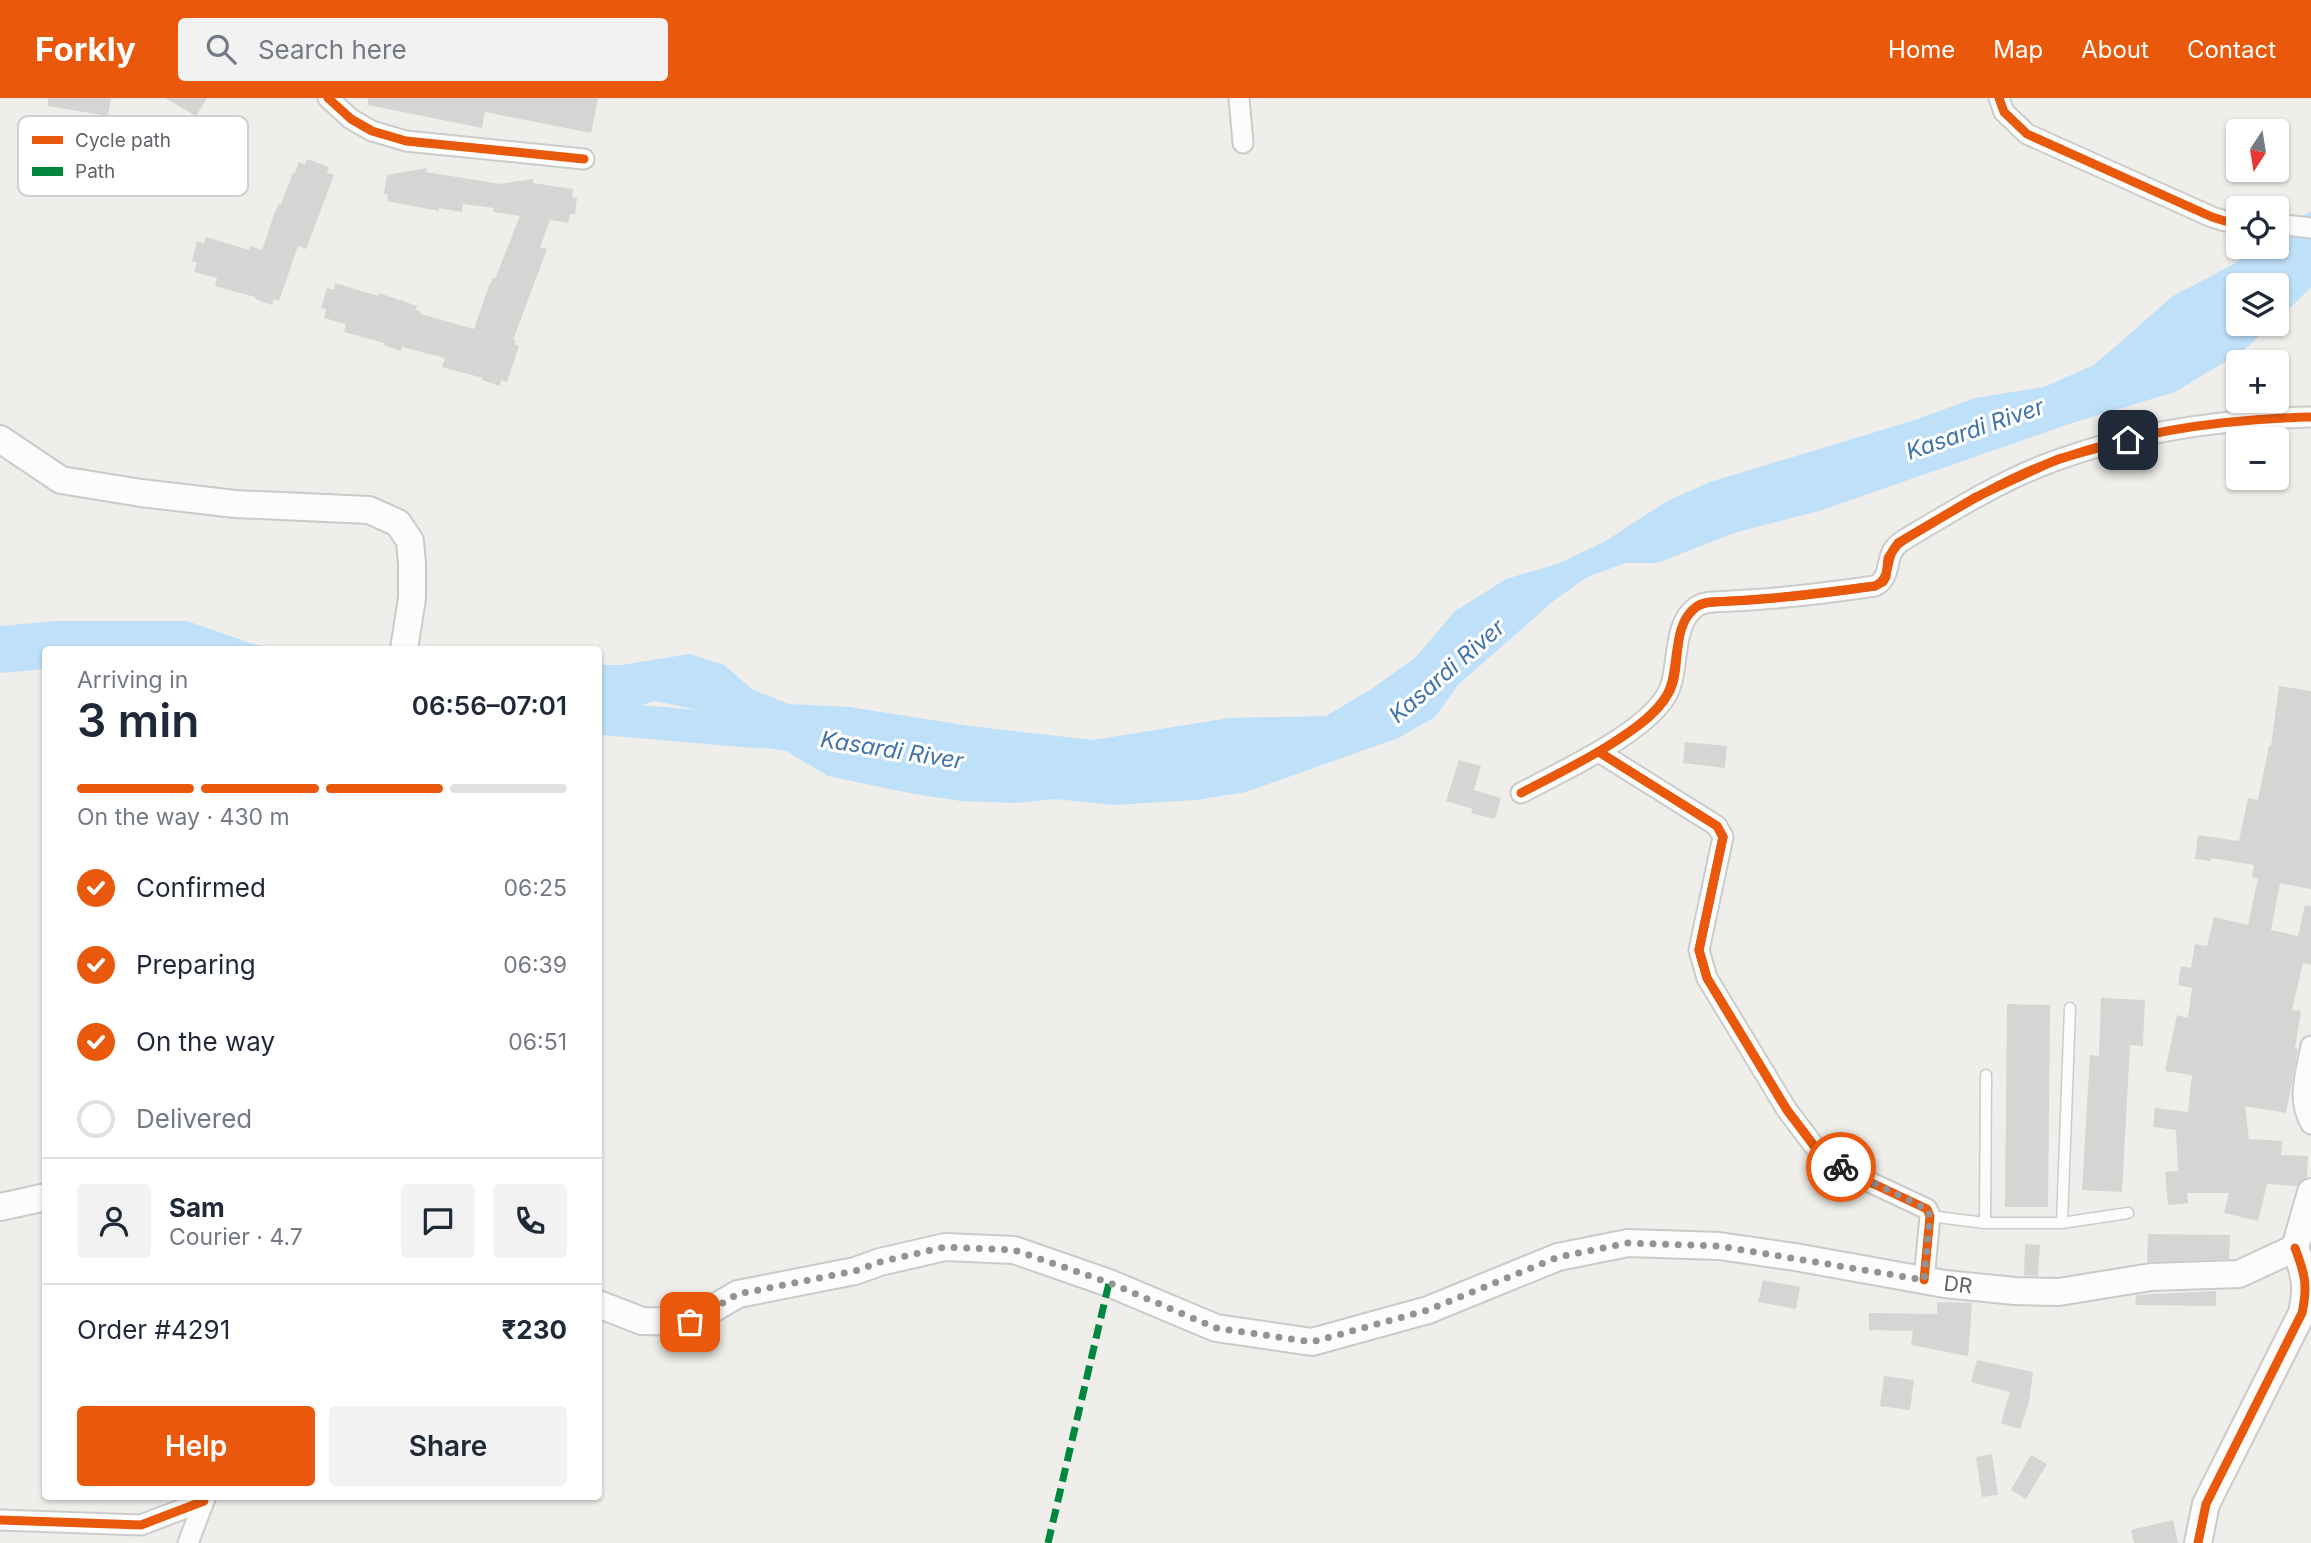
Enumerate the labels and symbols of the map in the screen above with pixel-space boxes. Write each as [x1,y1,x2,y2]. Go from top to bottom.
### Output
legend [18,116,248,196]
north arrow [2226,119,2289,182]
text: Cycle path [75,129,171,152]
text: Path [75,160,115,183]
water label: Kasardi River [1902,392,2049,466]
pin [2098,410,2158,470]
water label: Kasardi River [1383,612,1512,729]
water label: Kasardi River [819,725,967,775]
courier [1806,1132,1876,1202]
street label: DR [1942,1270,1974,1299]
pin [660,1292,720,1352]

